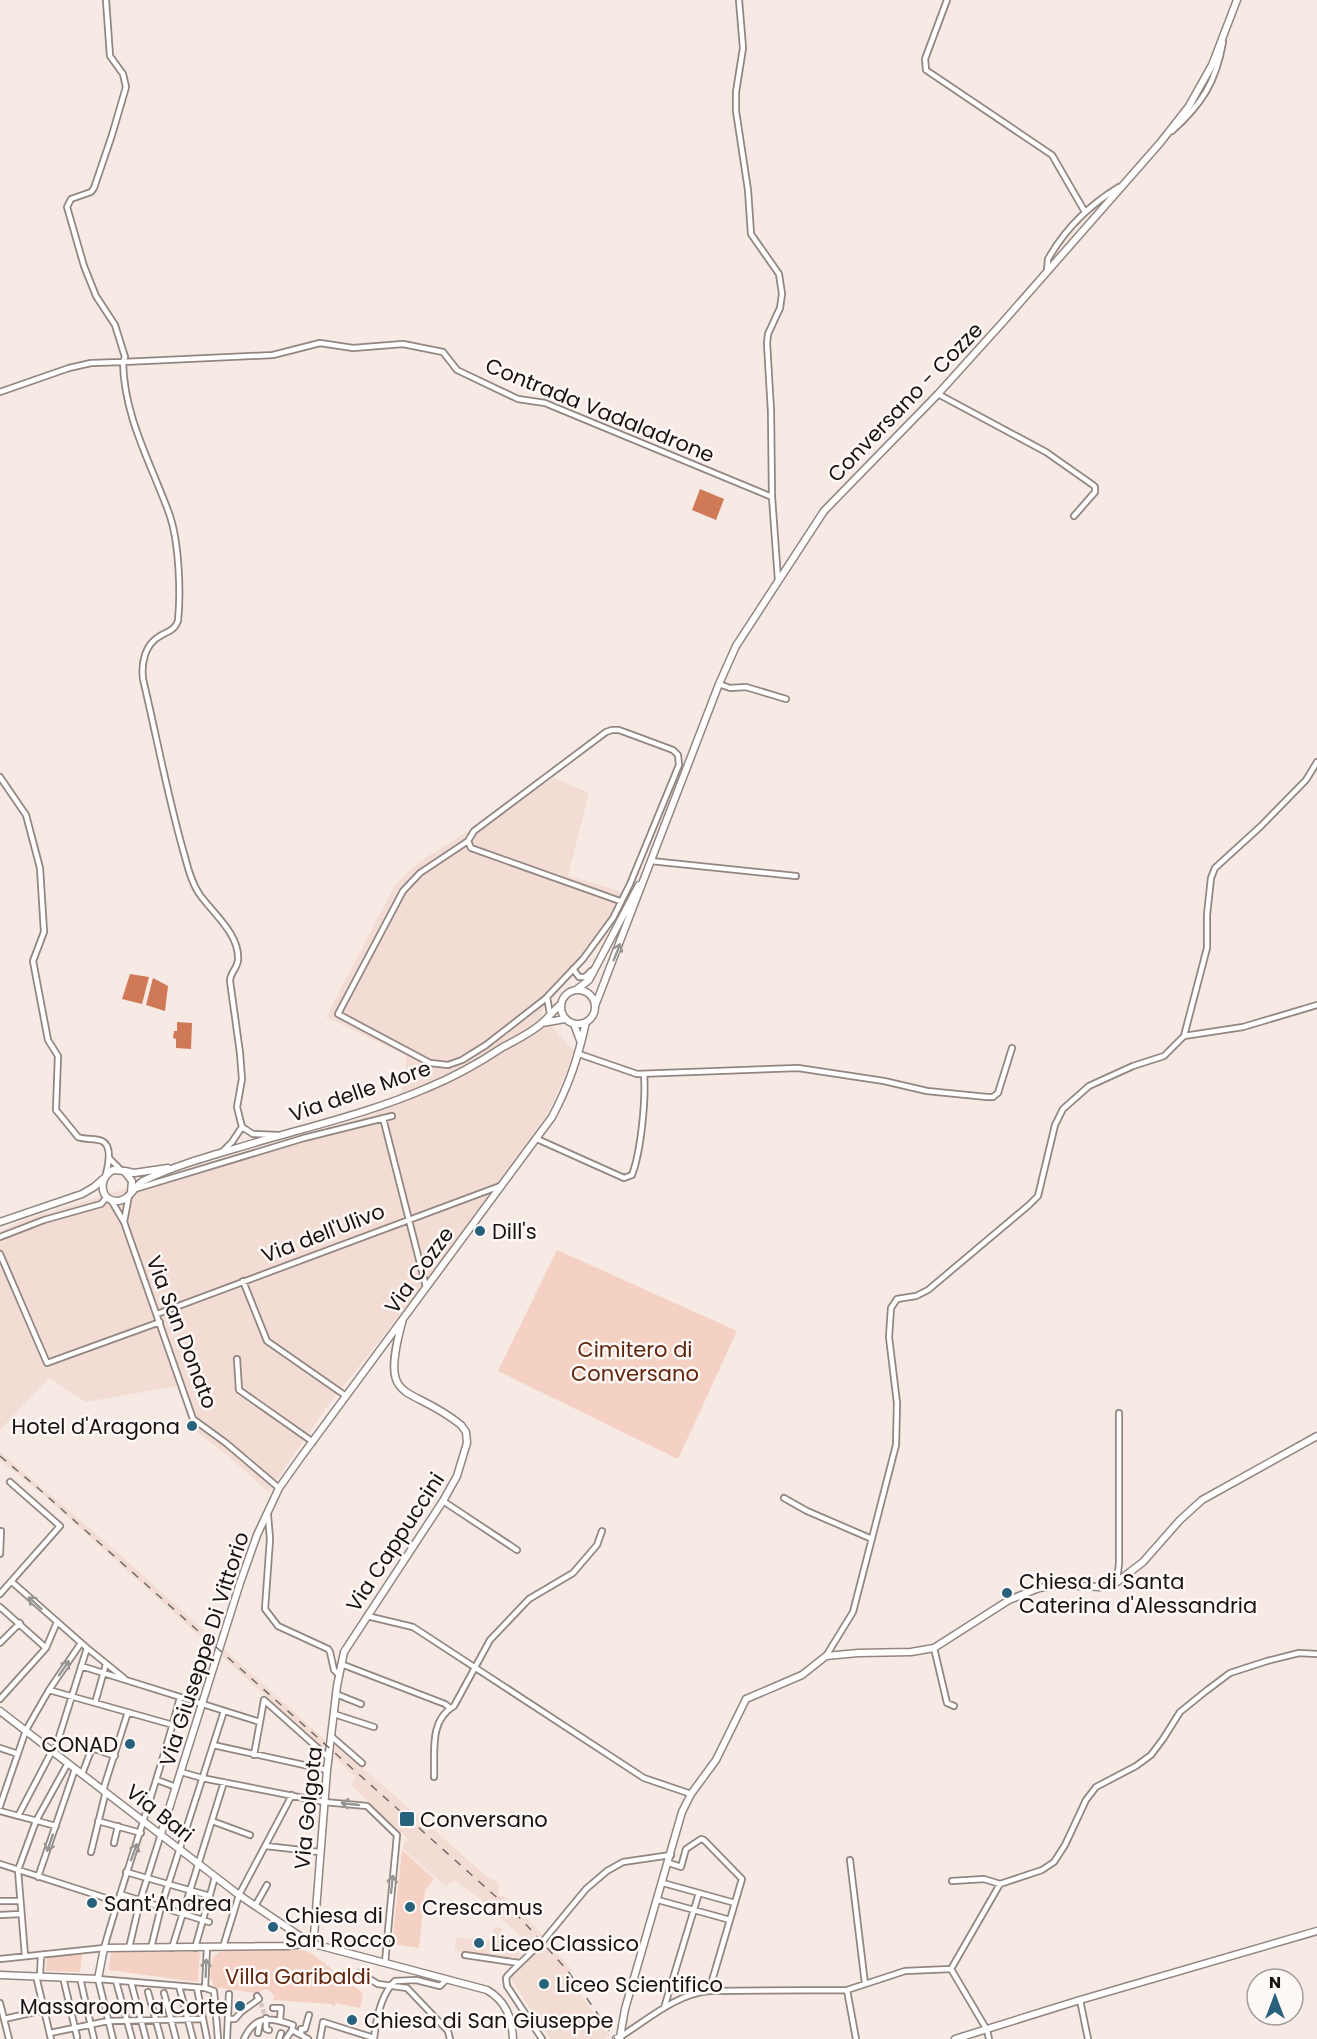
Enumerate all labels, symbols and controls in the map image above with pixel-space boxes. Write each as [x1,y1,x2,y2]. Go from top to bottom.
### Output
street label: Conversano - Cozze [821,316,989,488]
street label: Contrada Vadaladrone [481,351,719,469]
one-way arrow [612,943,623,962]
street label: Via delle More [285,1053,435,1129]
street label: Via dell'Ulivo [257,1196,389,1270]
place label: Dill's [492,1217,537,1246]
street label: Via Cozze [378,1221,460,1319]
marker: Dill's [473,1224,487,1238]
street label: Via San Donato [139,1251,225,1413]
park label: Cimitero di Conversano [571,1335,699,1388]
place label: Hotel d'Aragona [12,1412,180,1441]
marker: Hotel d'Aragona [185,1419,199,1433]
street label: Via Cappuccini [339,1467,451,1617]
street label: Via Giuseppe Di Vittorio [152,1528,256,1770]
place label: Chiesa di Santa Caterina d'Alessandria [1019,1567,1257,1620]
marker: Chiesa di Santa Caterina d'Alessandria [1000,1586,1014,1600]
one-way arrow [28,1596,43,1610]
one-way arrow [58,1661,70,1677]
place label: CONAD [42,1730,118,1759]
marker: CONAD [123,1737,137,1751]
street label: Via Golgota [287,1745,329,1871]
street label: Via Bari [120,1777,200,1849]
one-way arrow [341,1799,360,1810]
place label: Conversano [420,1805,548,1834]
marker: Conversano [398,1810,416,1828]
one-way arrow [44,1833,55,1852]
one-way arrow [129,1843,140,1862]
one-way arrow [387,1874,398,1894]
place label: Sant'Andrea [104,1889,232,1918]
place label: Crescamus [422,1893,543,1922]
marker: Sant'Andrea [85,1896,99,1910]
marker: Crescamus [403,1900,417,1914]
place label: Chiesa di San Rocco [285,1901,396,1954]
marker: Chiesa di San Rocco [266,1920,280,1934]
place label: Liceo Classico [491,1929,639,1958]
marker: Liceo Classico [472,1936,486,1950]
one-way arrow [200,1958,212,1978]
park label: Villa Garibaldi [225,1962,371,1991]
north arrow [1245,1967,1305,2027]
place label: Liceo Scientifico [556,1970,723,1999]
text: N [1269,1971,1281,1994]
marker: Liceo Scientifico [537,1977,551,1991]
place label: Massaroom a Corte [20,1992,228,2021]
marker: Massaroom a Corte [233,1999,247,2013]
place label: Chiesa di San Giuseppe [364,2006,613,2035]
marker: Chiesa di San Giuseppe [345,2013,359,2027]

